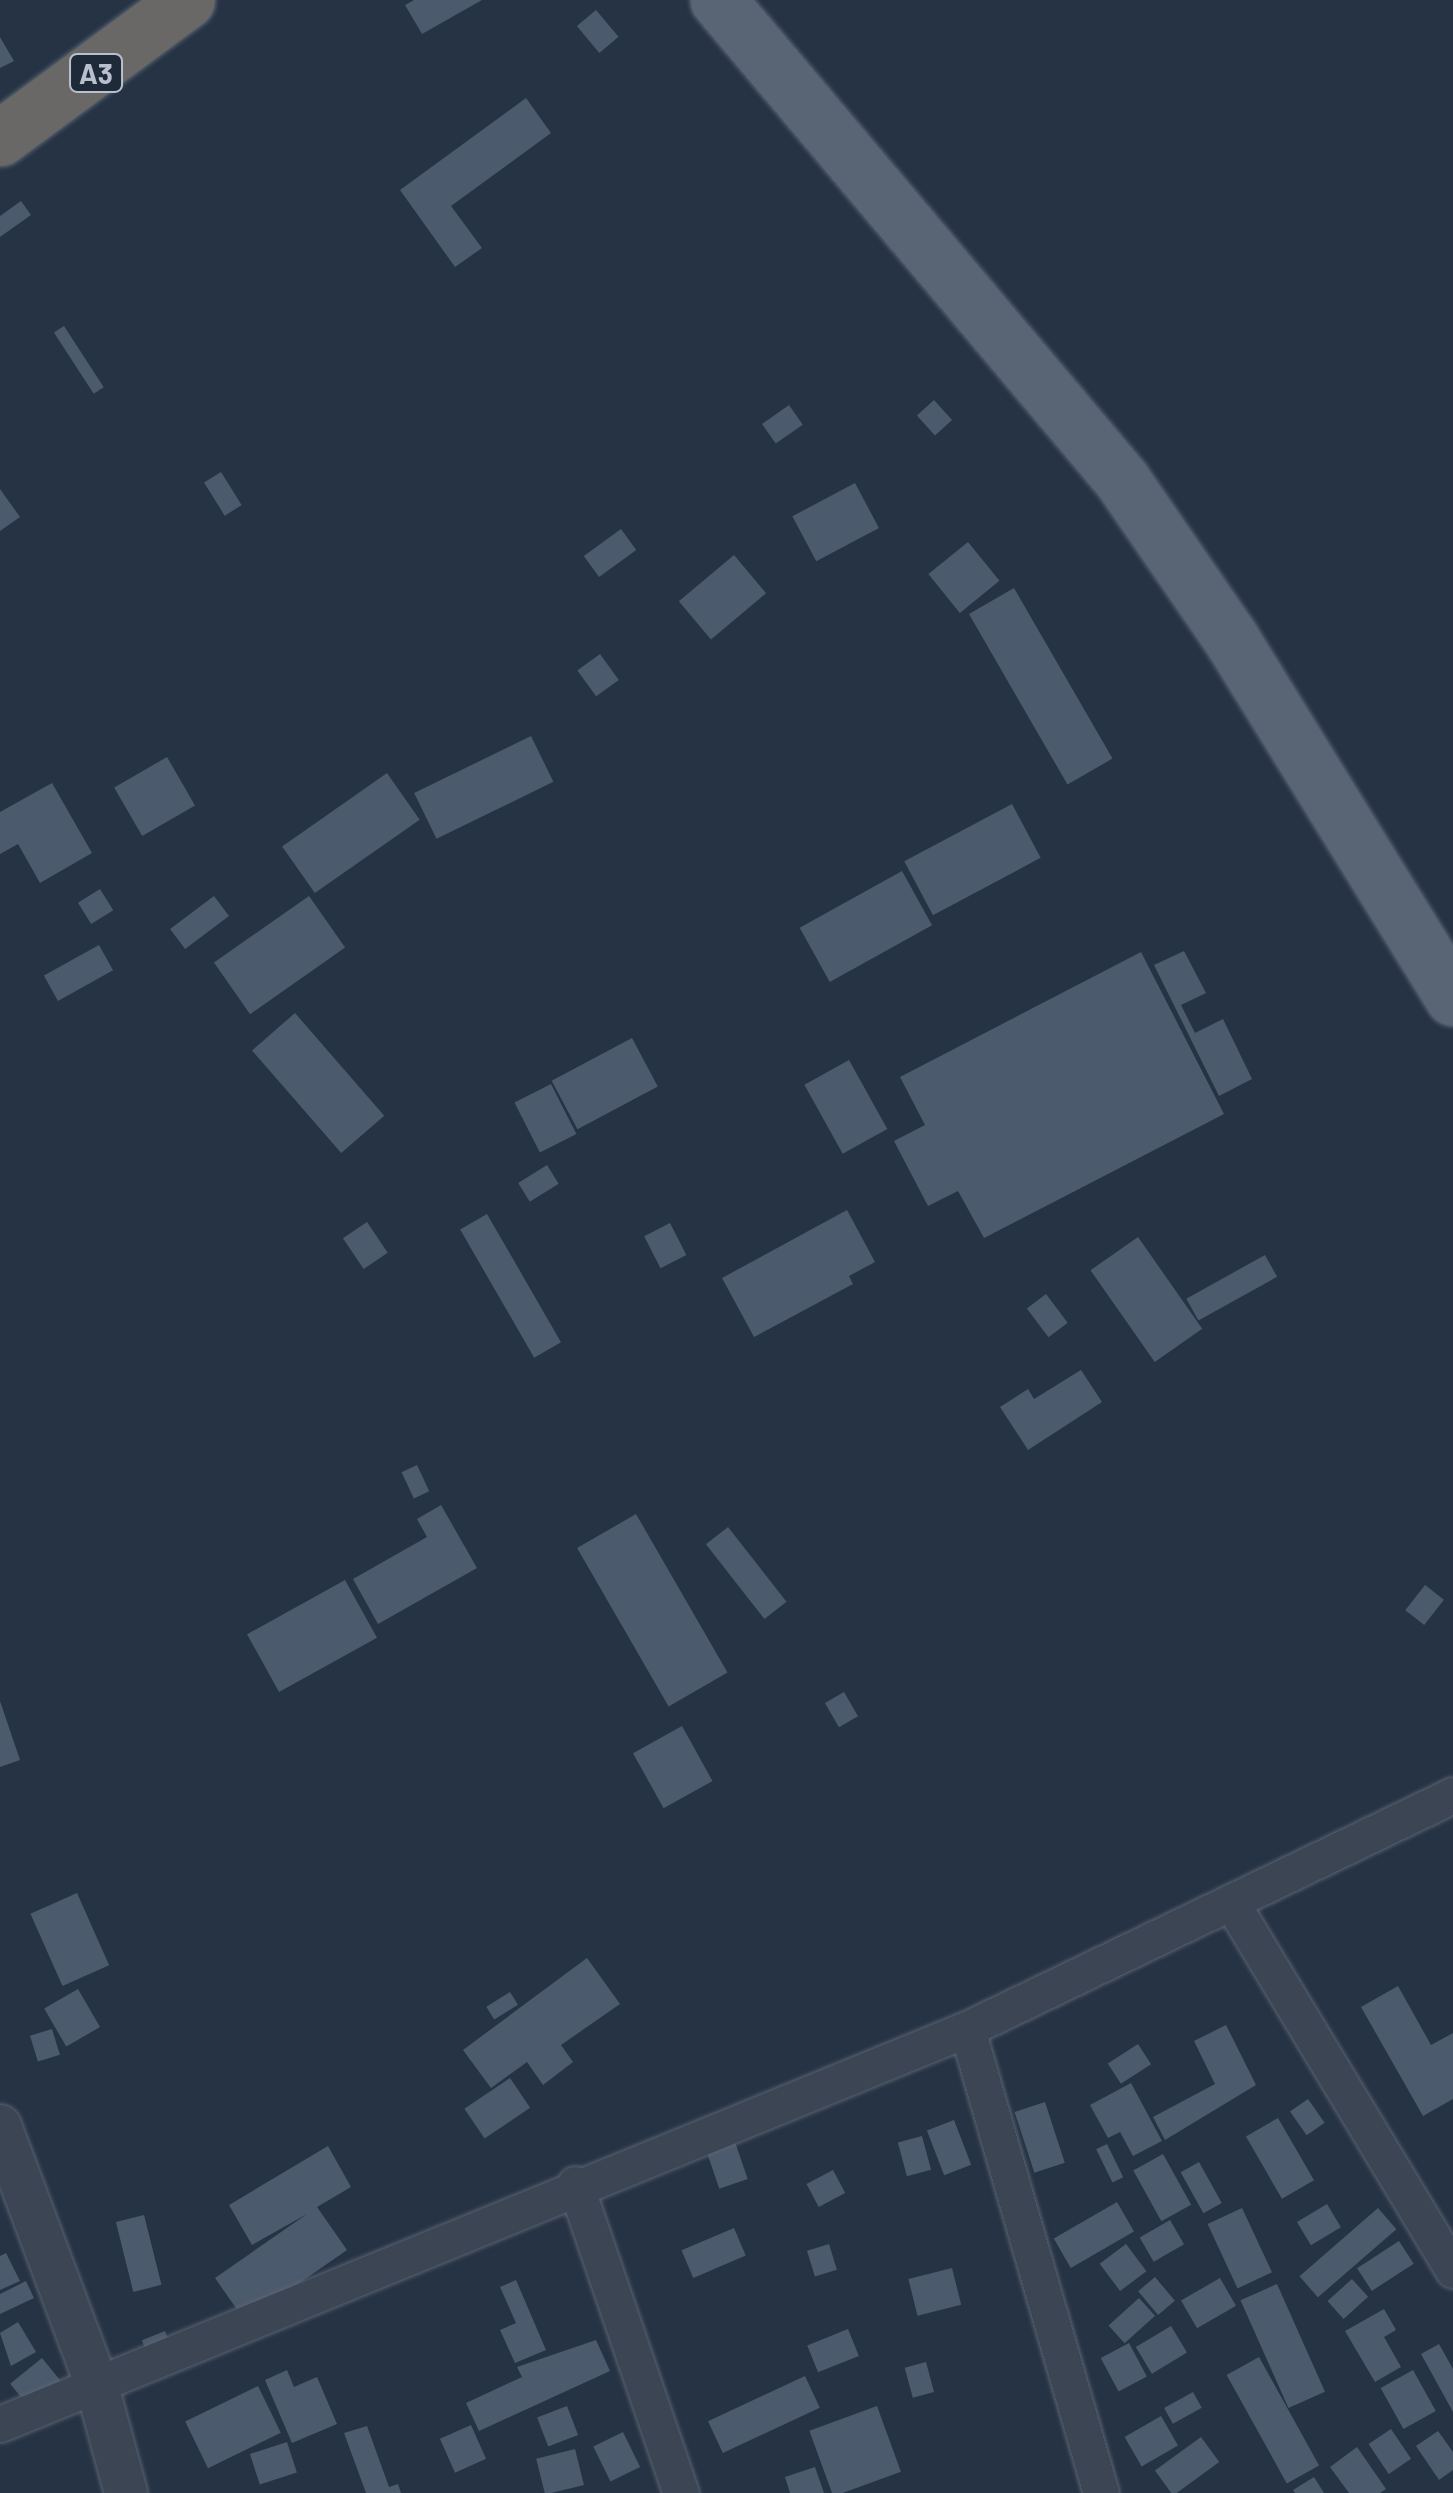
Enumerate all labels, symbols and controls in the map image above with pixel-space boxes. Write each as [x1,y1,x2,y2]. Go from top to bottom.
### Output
road number: A3 [68,50,124,96]

